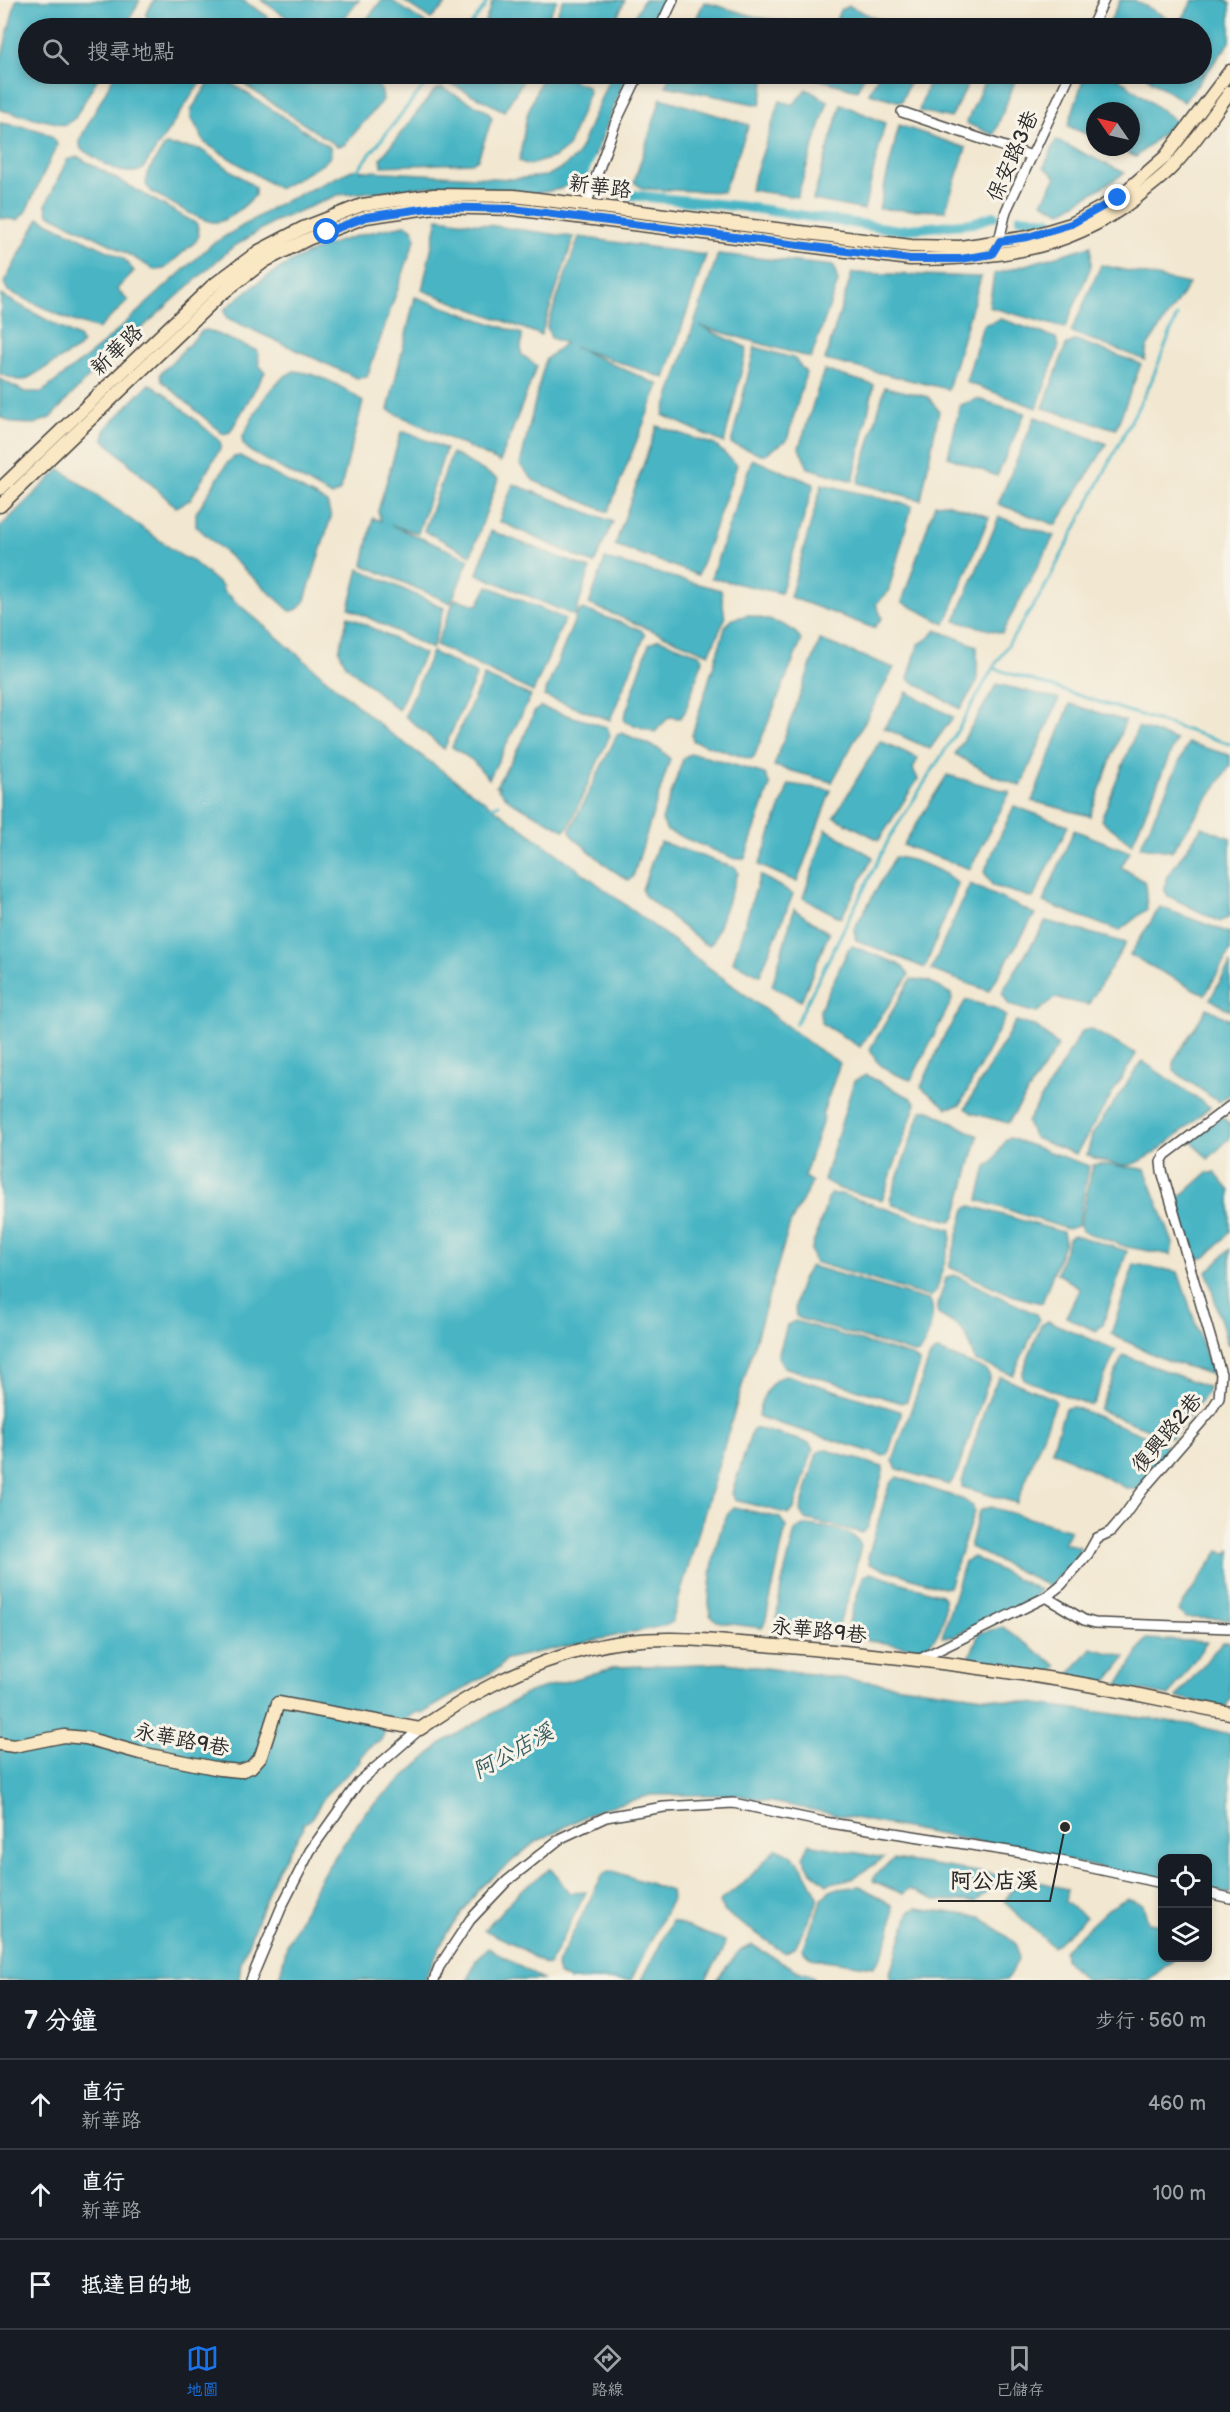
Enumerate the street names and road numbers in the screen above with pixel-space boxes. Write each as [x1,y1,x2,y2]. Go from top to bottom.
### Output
street label: 保安路3巷 [982,107,1044,205]
street label: 新華路 [567,171,633,203]
street label: 新華路 [86,319,148,381]
street label: 復興路2巷 [1126,1388,1208,1478]
street label: 永華路9巷 [770,1614,868,1648]
street label: 永華路9巷 [132,1719,232,1761]

